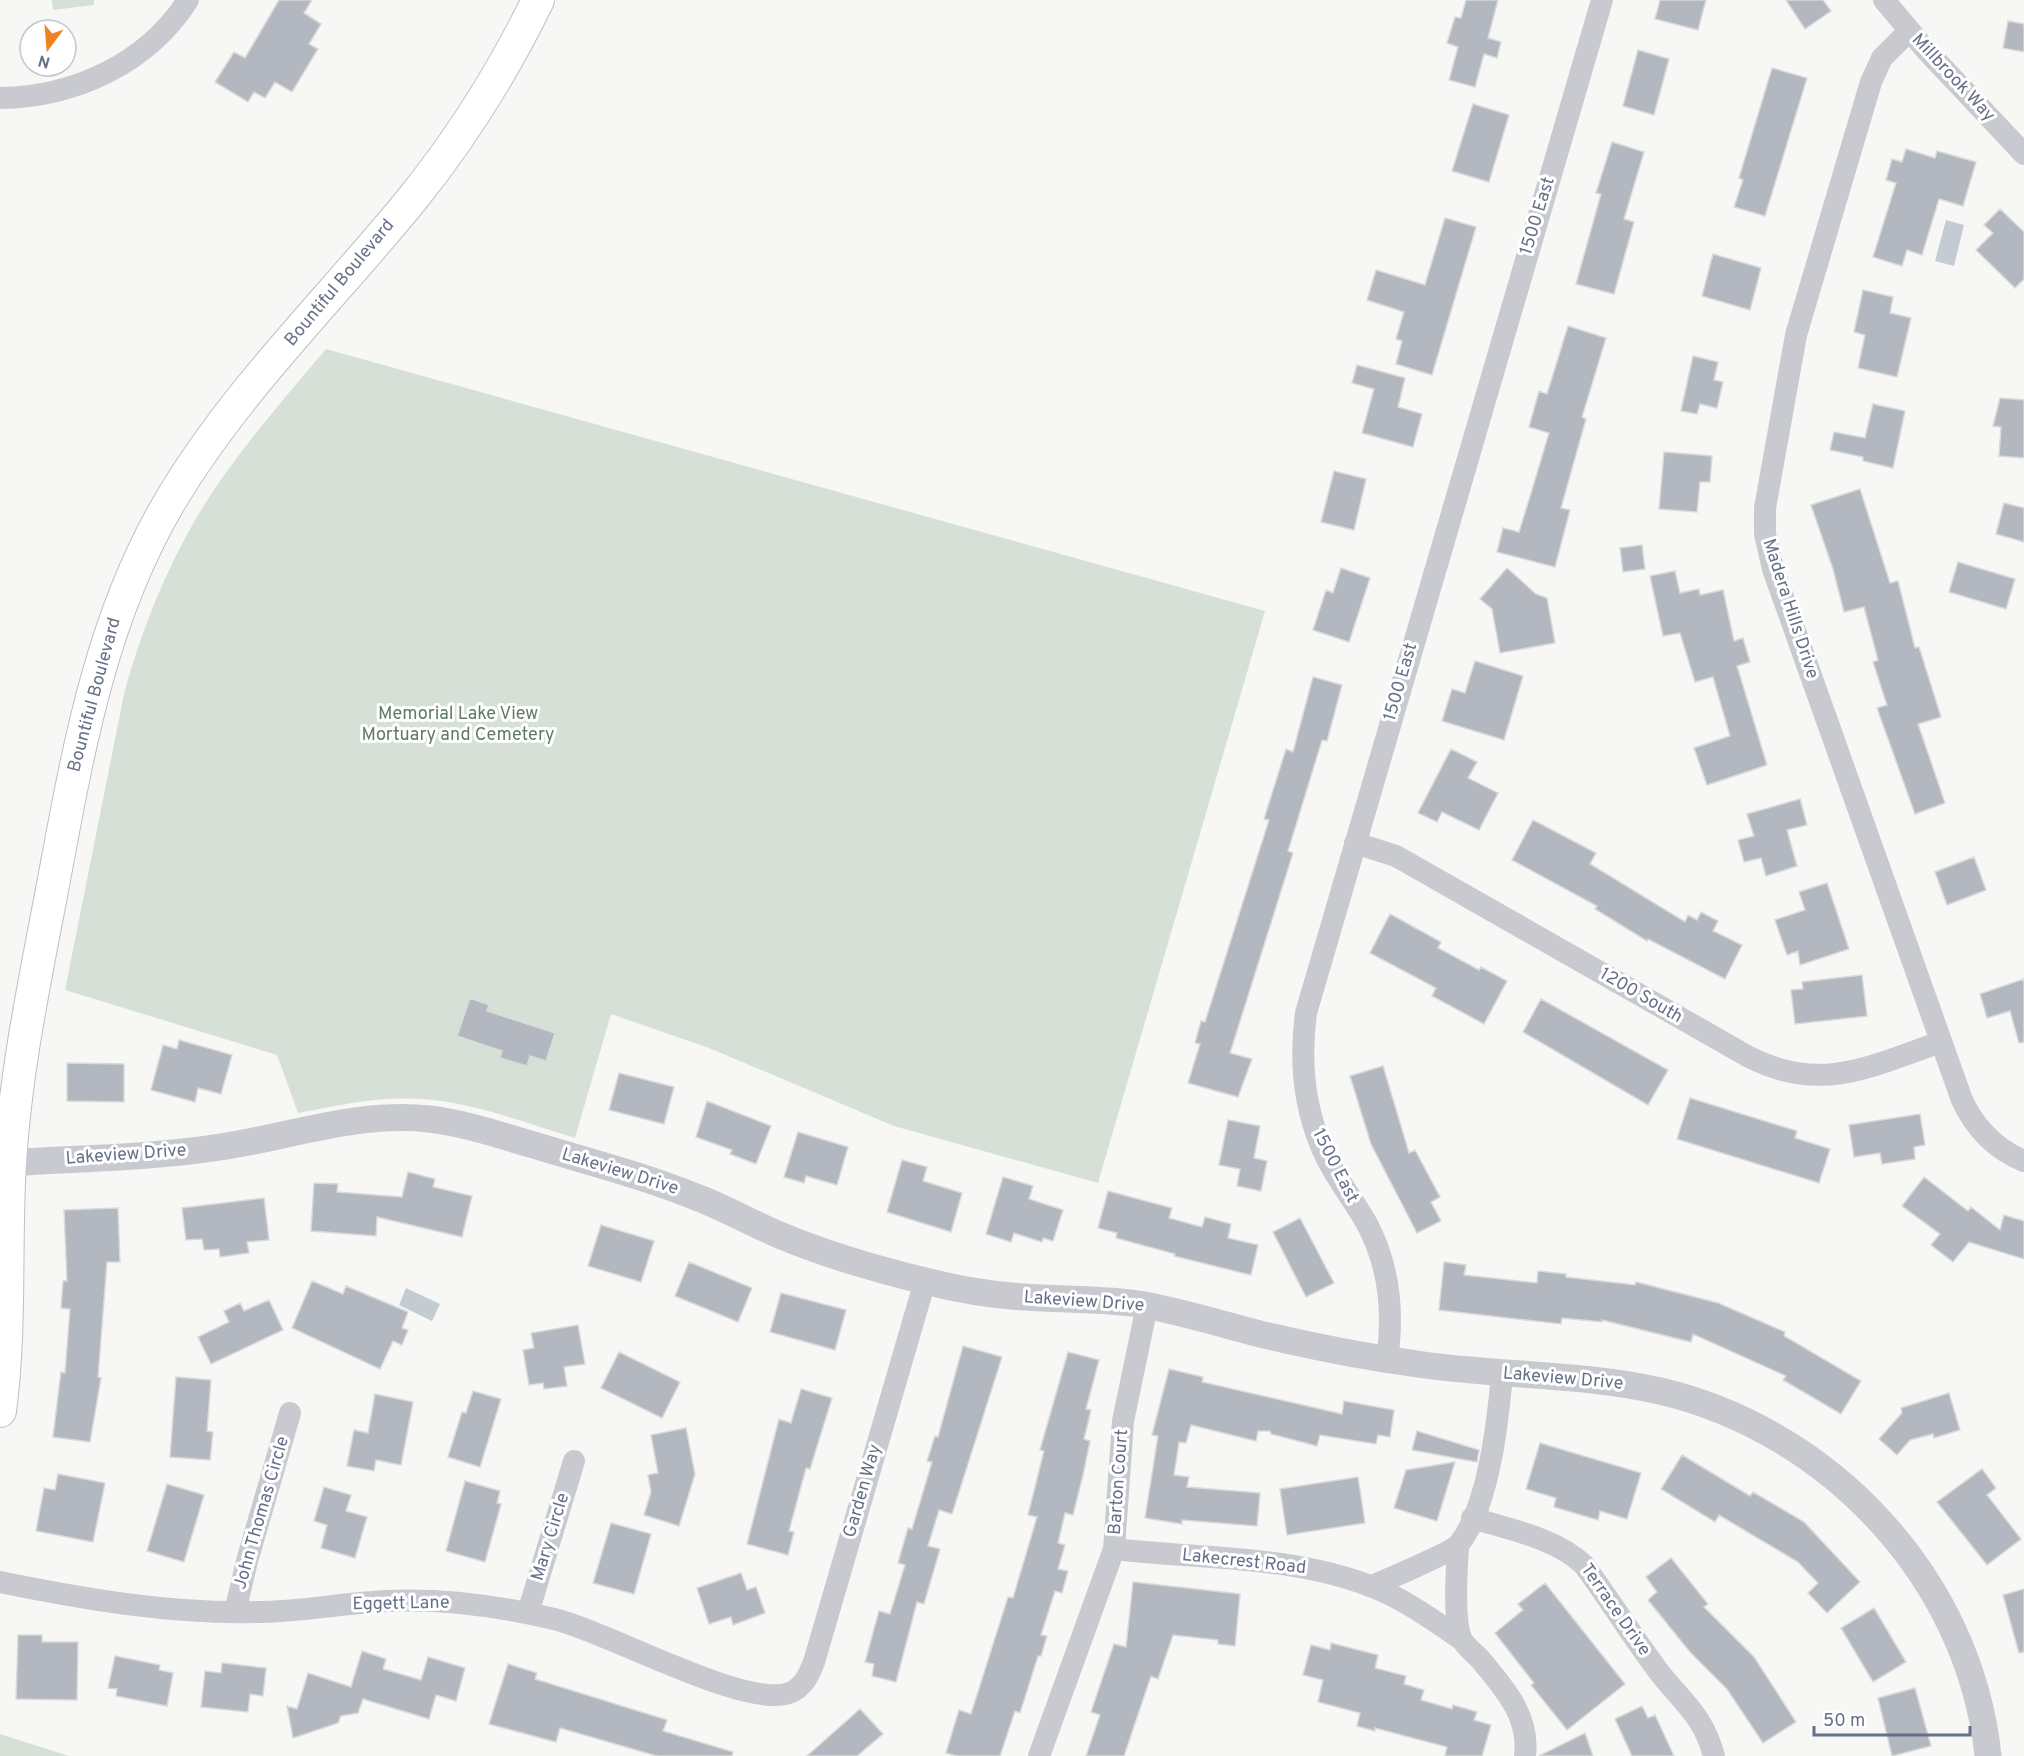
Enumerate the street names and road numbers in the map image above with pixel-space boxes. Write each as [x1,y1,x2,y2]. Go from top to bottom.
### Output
street label: Millbrook Way [1906,29,2000,127]
street label: 1500 East [1515,174,1561,258]
street label: Bountiful Boulevard [280,215,400,351]
street label: Madera Hills Drive [1757,536,1823,682]
street label: Bountiful Boulevard [63,615,127,775]
street label: 1500 East [1379,640,1423,724]
street label: 1200 South [1595,963,1687,1029]
street label: 1500 East [1307,1125,1363,1207]
street label: Lakeview Drive [65,1139,187,1171]
street label: Lakeview Drive [559,1143,681,1201]
street label: Lakeview Drive [1023,1286,1145,1318]
street label: Lakeview Drive [1502,1362,1624,1396]
street label: Barton Court [1104,1428,1134,1536]
street label: John Thomas Circle [229,1434,295,1592]
street label: Garden Way [839,1442,887,1540]
street label: Mary Circle [527,1490,575,1584]
street label: Lakecrest Road [1181,1544,1307,1580]
street label: Terrace Drive [1575,1559,1655,1661]
street label: Eggett Lane [352,1592,450,1616]

